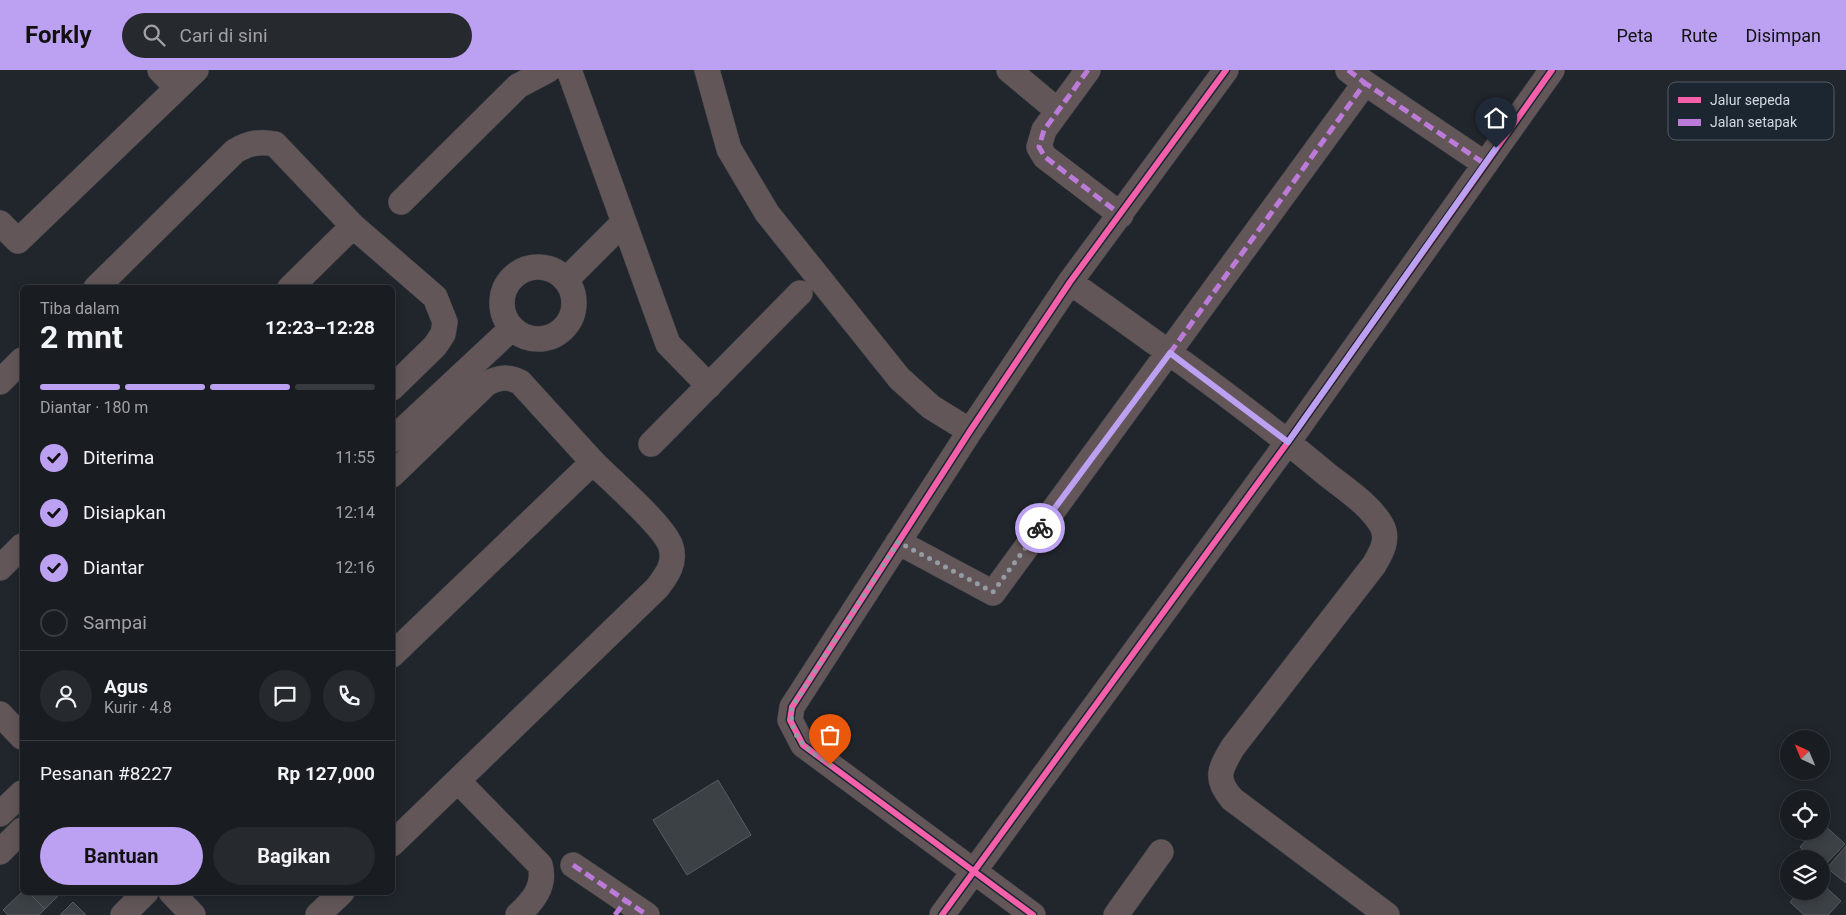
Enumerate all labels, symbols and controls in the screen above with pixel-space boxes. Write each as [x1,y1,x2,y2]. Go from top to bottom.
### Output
search box [122,13,472,58]
text: Forkly [25,21,92,49]
icon: search [140,21,168,49]
text: Cari di sini [180,24,268,47]
text: Peta [1617,25,1653,46]
text: Rute [1681,25,1718,46]
text: Disimpan [1746,25,1821,46]
legend [1668,82,1834,140]
text: Jalur sepeda [1710,92,1790,108]
pin [1475,97,1517,148]
icon: home [1482,104,1510,132]
text: Jalan setapak [1710,114,1798,130]
text: Tiba dalam [40,299,119,318]
text: 12:23–12:28 [265,316,375,339]
text: 2 mnt [40,318,123,356]
text: Diantar · 180 m [40,398,148,417]
icon: check [40,444,68,472]
text: Diterima [83,446,154,469]
text: 11:55 [335,448,375,467]
icon: check [40,499,68,527]
text: Disiapkan [83,501,166,524]
text: 12:14 [335,503,375,522]
courier [1015,503,1065,553]
icon: bike [1026,514,1054,542]
icon: check [40,554,68,582]
text: Diantar [83,556,144,579]
text: 12:16 [335,558,375,577]
text: Sampai [83,611,147,634]
button: person [40,670,92,722]
button: chat [259,670,311,722]
button: phone [323,670,375,722]
text: Agus [104,675,148,698]
text: Kurir · 4.8 [104,698,172,717]
pin [809,714,851,765]
icon: bag [816,721,844,749]
north arrow [1780,730,1830,780]
map controls [1780,730,1830,900]
text: Pesanan #8227 [40,762,173,785]
text: Rp 127,000 [277,762,375,785]
button: locate [1780,790,1830,840]
button: Bantuan [40,827,203,885]
button: Bagikan [213,827,375,885]
button: layers [1780,850,1830,900]

